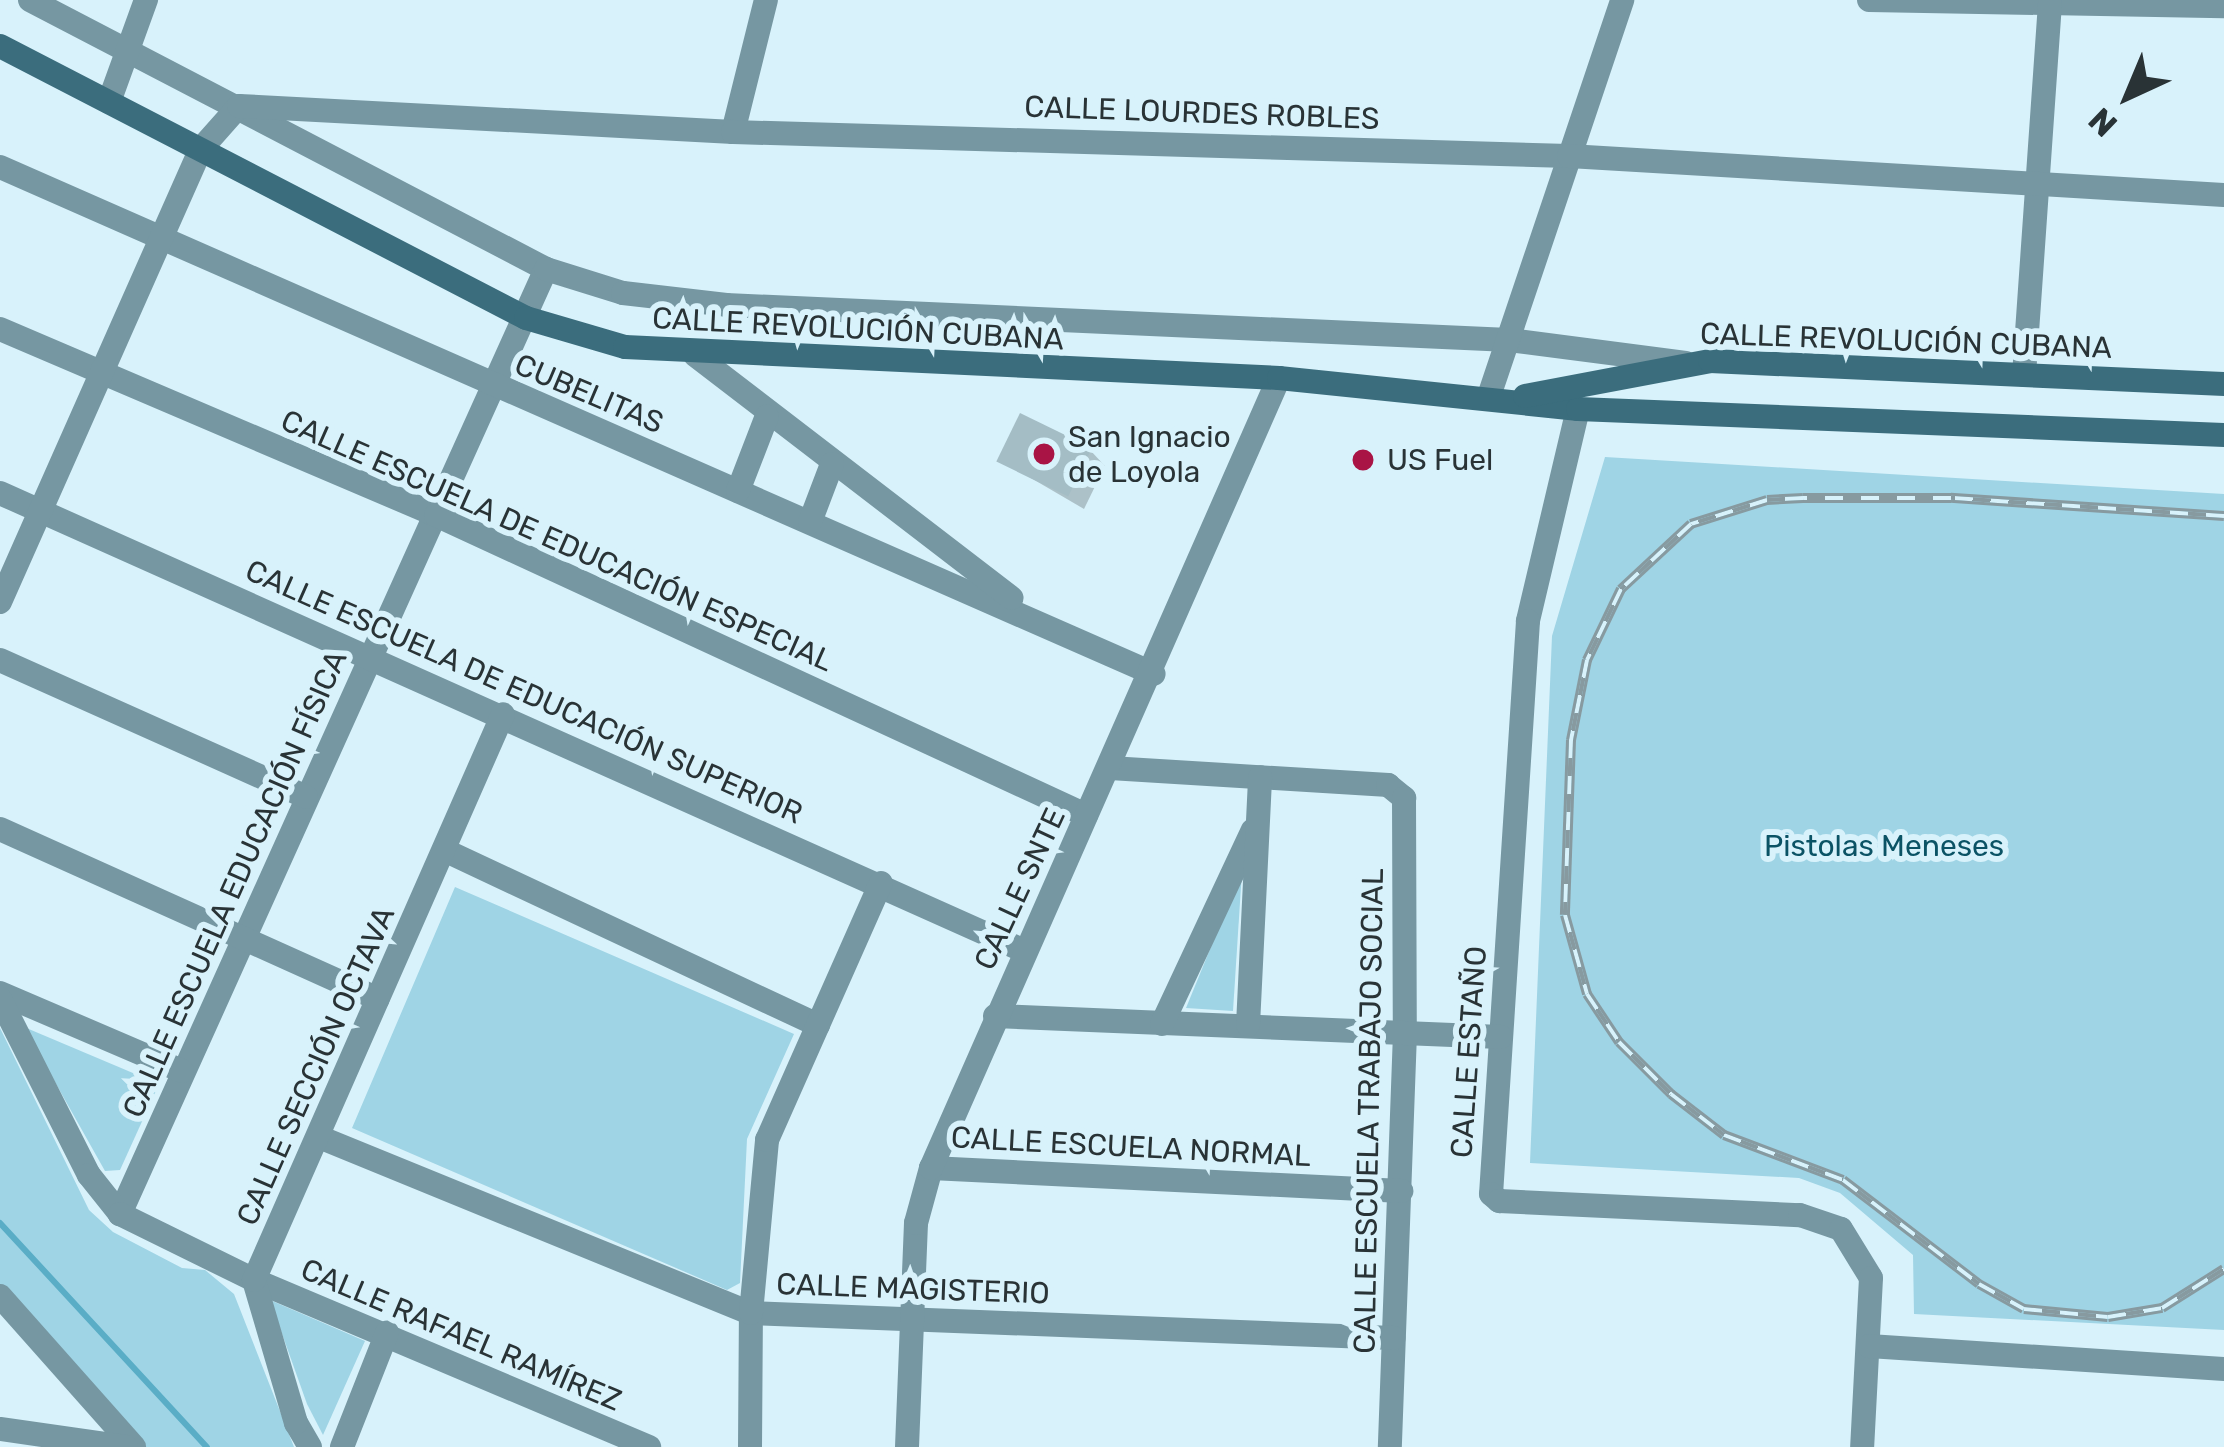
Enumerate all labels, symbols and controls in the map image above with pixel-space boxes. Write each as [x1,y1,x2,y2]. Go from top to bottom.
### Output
north arrow [2068,36,2188,156]
street label: CALLE LOURDES ROBLES [1024,89,1380,137]
text: N [2081,100,2125,145]
street label: CALLE REVOLUCIÓN CUBANA [651,300,1065,358]
street label: CALLE REVOLUCIÓN CUBANA [1699,316,2113,366]
street label: CUBELITAS [509,347,669,441]
street label: CALLE ESCUELA DE EDUCACIÓN ESPECIAL [275,402,839,680]
place label: San Ignacio de Loyola [1068,419,1231,490]
marker: San Ignacio de Loyola [1031,441,1057,467]
place label: US Fuel [1387,442,1493,478]
marker: US Fuel [1350,447,1376,473]
street label: CALLE ESCUELA DE EDUCACIÓN SUPERIOR [240,552,808,832]
street label: CALLE ESCUELA EDUCACIÓN FÍSICA [115,645,355,1123]
street label: CALLE SNTE [967,802,1073,976]
park label: Pistolas Meneses [1764,828,2004,864]
street label: CALLE ESCUELA TRABAJO SOCIAL [1347,867,1391,1355]
street label: CALLE SECCIÓN OCTAVA [229,901,403,1231]
street label: CALLE ESTAÑO [1444,945,1494,1159]
street label: CALLE ESCUELA NORMAL [950,1120,1312,1174]
street label: CALLE RAFAEL RAMÍREZ [295,1251,627,1419]
street label: CALLE MAGISTERIO [776,1266,1050,1312]

